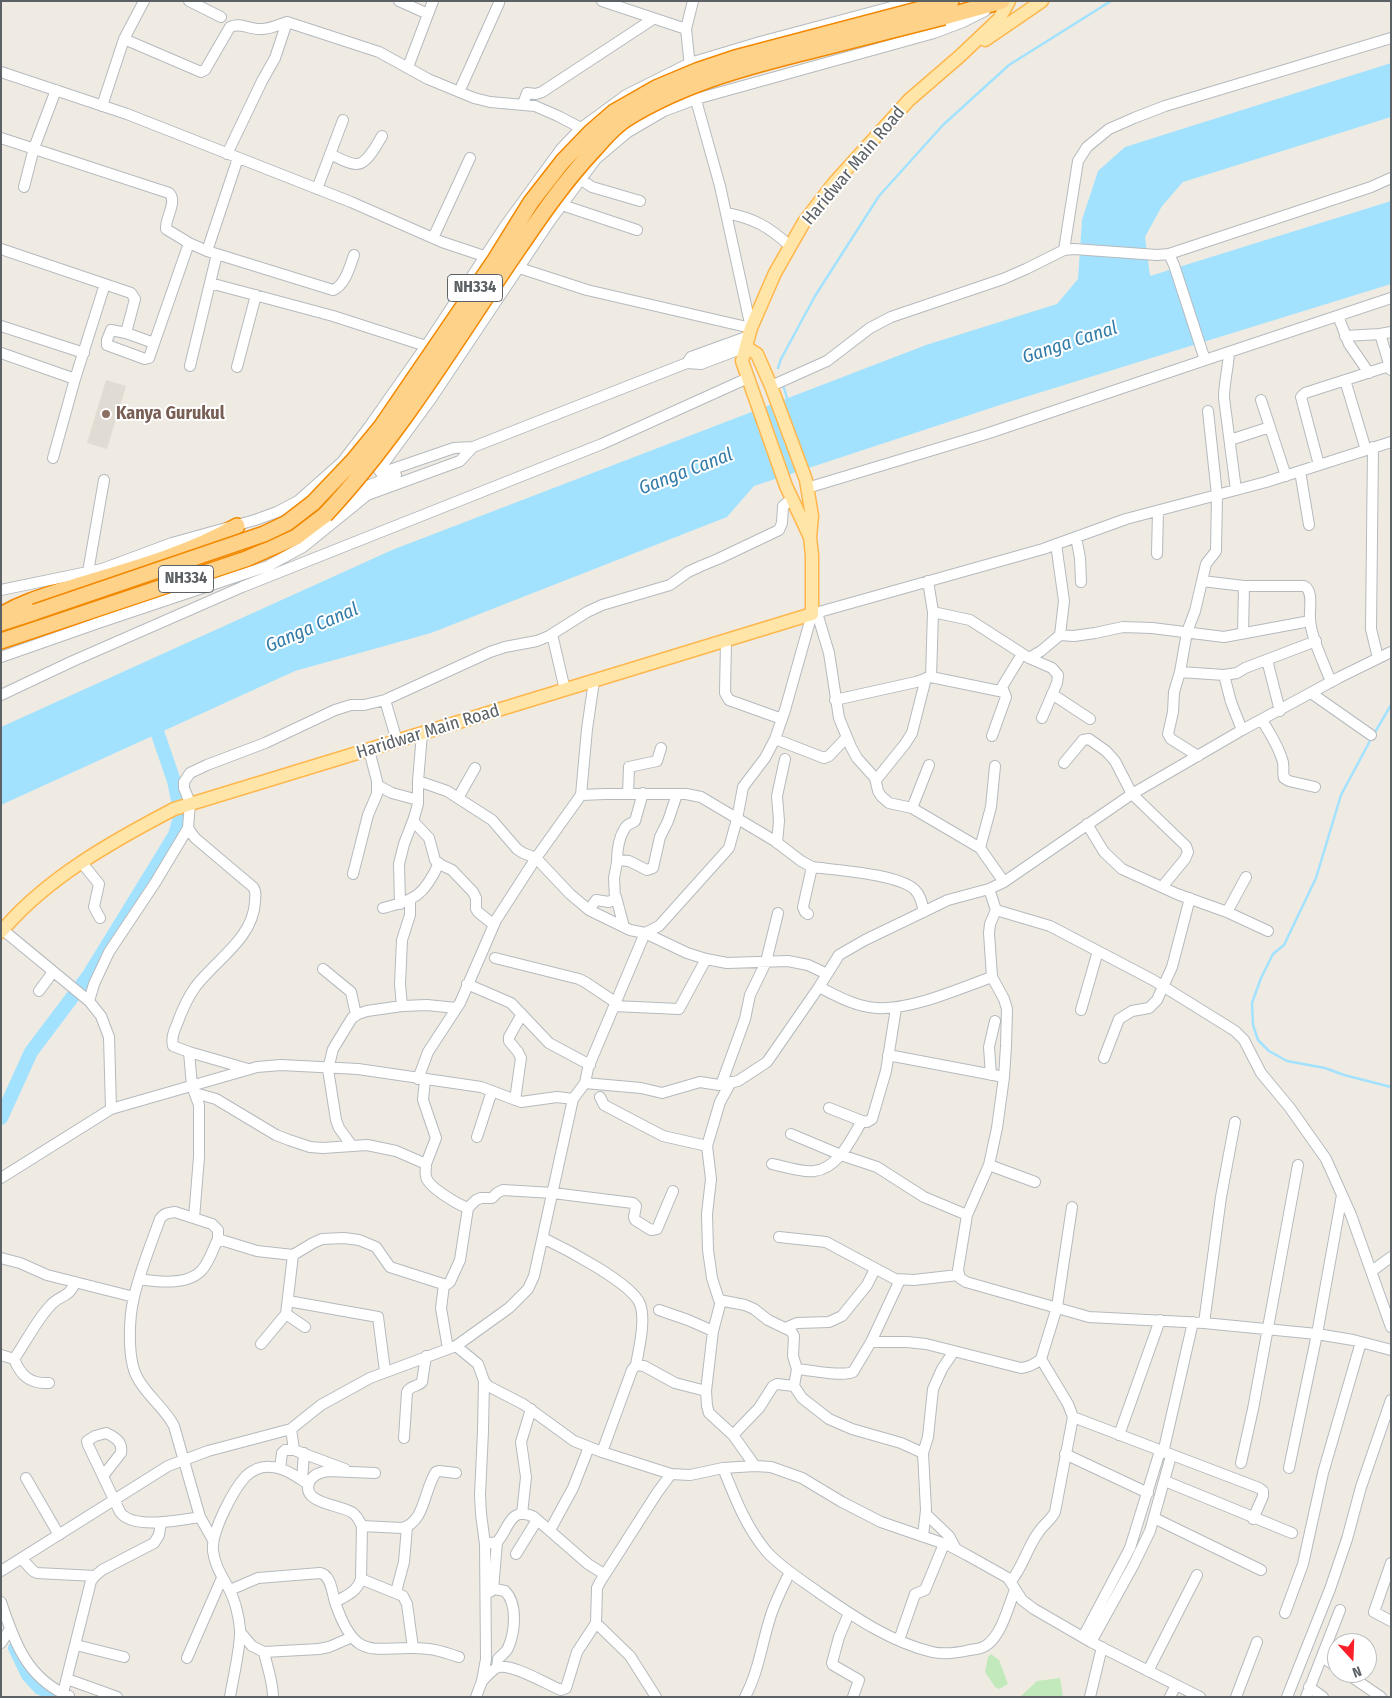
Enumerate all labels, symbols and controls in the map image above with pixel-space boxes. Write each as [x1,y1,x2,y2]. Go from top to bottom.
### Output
street label: Haridwar Main Road [798,102,910,230]
road number: NH334 [448,274,502,302]
water label: Ganga Canal [1020,317,1120,369]
place label: Kanya Gurukul [116,403,225,425]
marker: Kanya Gurukul [100,408,112,420]
water label: Ganga Canal [636,444,736,500]
road number: NH334 [158,566,214,592]
water label: Ganga Canal [262,598,362,658]
street label: Haridwar Main Road [354,700,502,764]
north arrow [1327,1633,1377,1683]
text: N [1350,1662,1364,1681]

